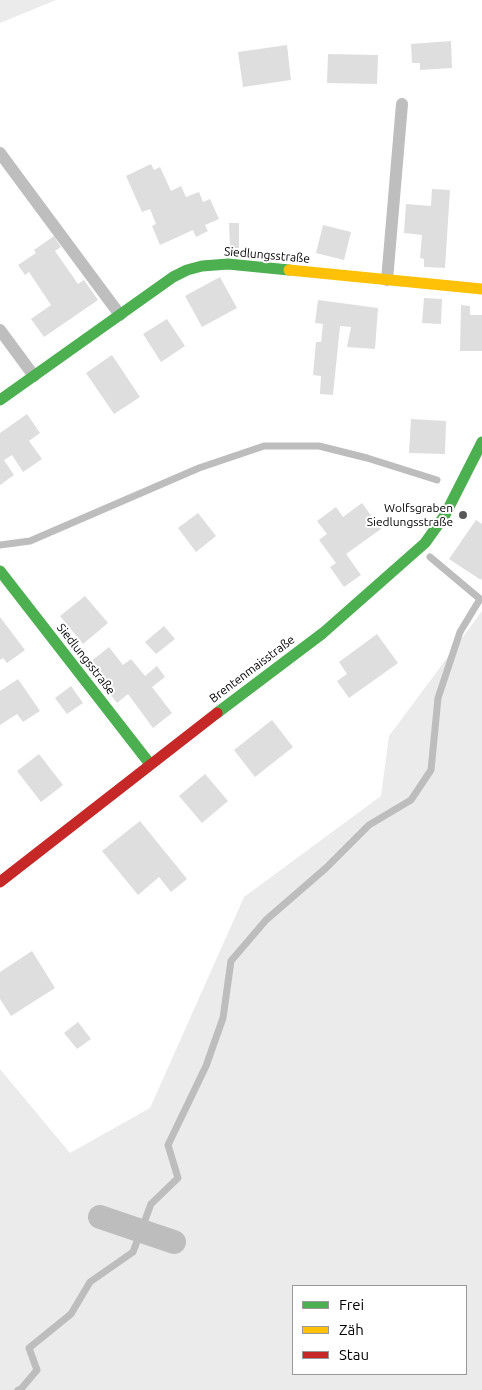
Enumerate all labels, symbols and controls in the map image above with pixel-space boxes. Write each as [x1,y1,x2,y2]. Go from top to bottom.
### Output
street label: Siedlungsstraße [223,244,311,266]
place label: Wolfsgraben Siedlungsstraße [367,501,453,529]
marker: Wolfsgraben Siedlungsstraße [457,509,469,521]
street label: Siedlungsstraße [54,621,118,697]
street label: Brentenmaisstraße [207,632,297,706]
legend [292,1285,467,1375]
text: Frei [339,1296,364,1313]
text: Zäh [339,1321,364,1338]
text: Stau [339,1346,369,1363]

